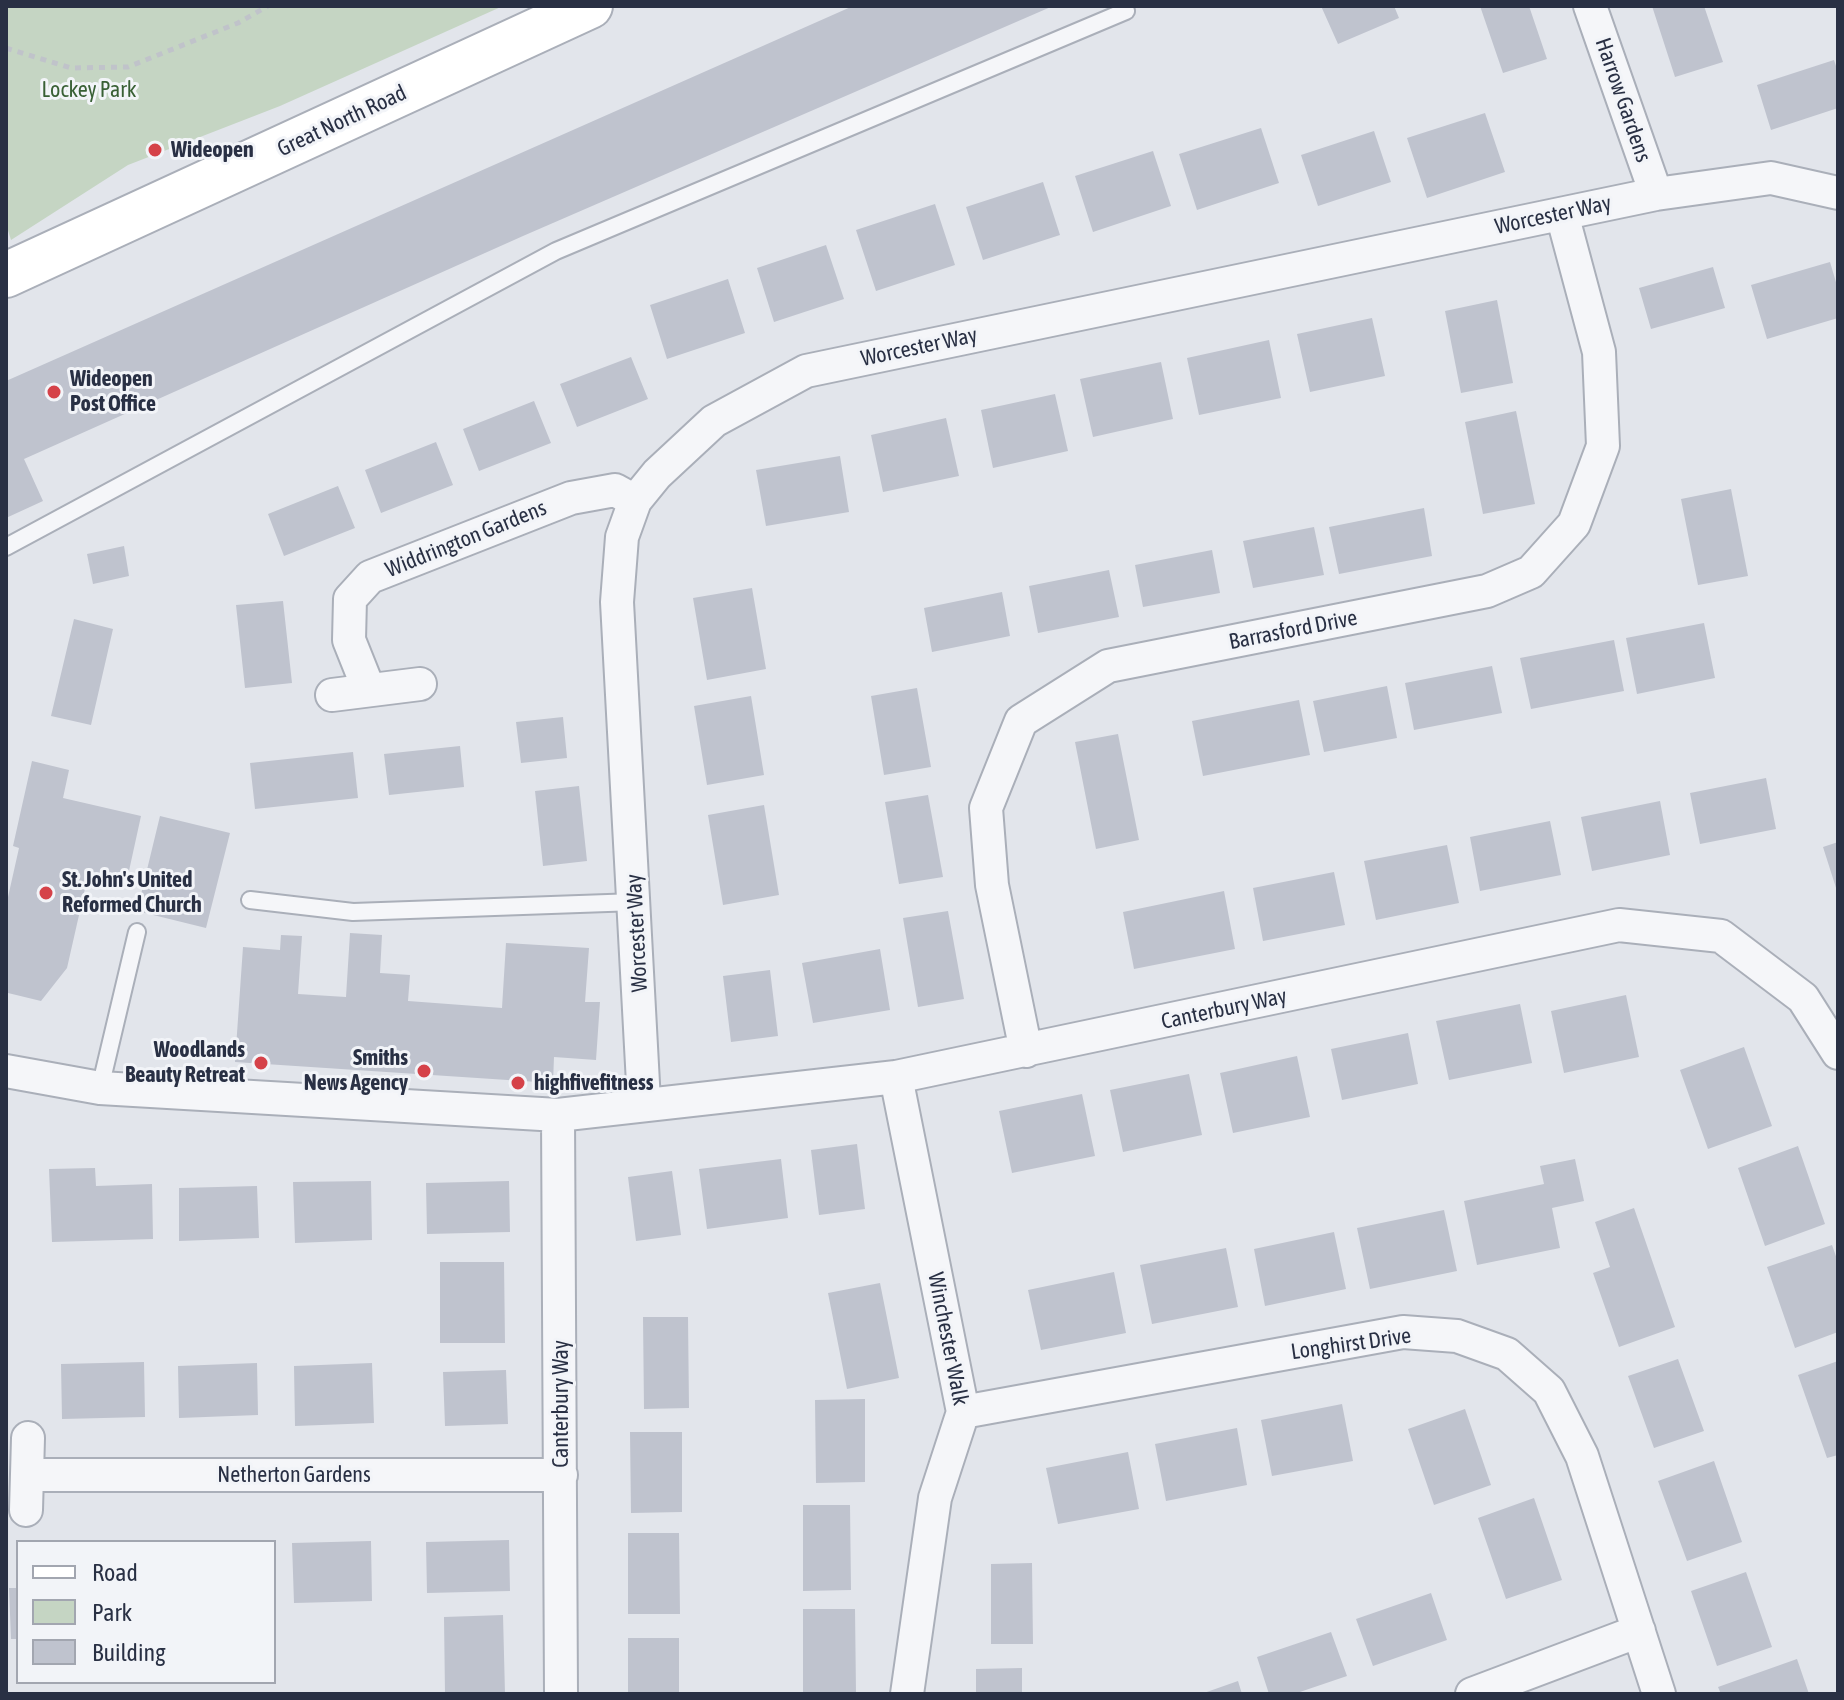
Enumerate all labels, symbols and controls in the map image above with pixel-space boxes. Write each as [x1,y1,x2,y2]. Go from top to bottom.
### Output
street label: Harrow Gardens [1589,34,1657,166]
park label: Lockey Park [42,77,136,103]
street label: Great North Road [273,80,411,162]
place label: Wideopen [171,137,254,163]
marker: Wideopen [146,141,164,159]
street label: Worcester Way [1492,190,1614,240]
street label: Worcester Way [858,322,980,372]
place label: Wideopen Post Office [70,366,156,418]
marker: Wideopen Post Office [45,383,63,401]
street label: Widdrington Gardens [382,495,550,583]
street label: Barrasford Drive [1227,605,1359,655]
place label: St. John's United Reformed Church [62,867,202,918]
street label: Worcester Way [621,873,653,993]
marker: St. John's United Reformed Church [37,884,55,902]
street label: Canterbury Way [1159,983,1289,1035]
place label: Woodlands Beauty Retreat [125,1037,245,1088]
place label: Smiths News Agency [304,1045,408,1096]
marker: Woodlands Beauty Retreat [252,1054,270,1072]
marker: Smiths News Agency [415,1062,433,1080]
place label: highfivefitness [534,1070,653,1096]
marker: highfivefitness [509,1074,527,1092]
street label: Winchester Walk [922,1270,974,1408]
street label: Longhirst Drive [1289,1323,1413,1365]
street label: Canterbury Way [548,1340,574,1468]
street label: Netherton Gardens [217,1462,371,1488]
legend [16,1540,276,1684]
text: Road [92,1559,138,1586]
text: Park [92,1599,132,1626]
text: Building [92,1639,165,1666]

